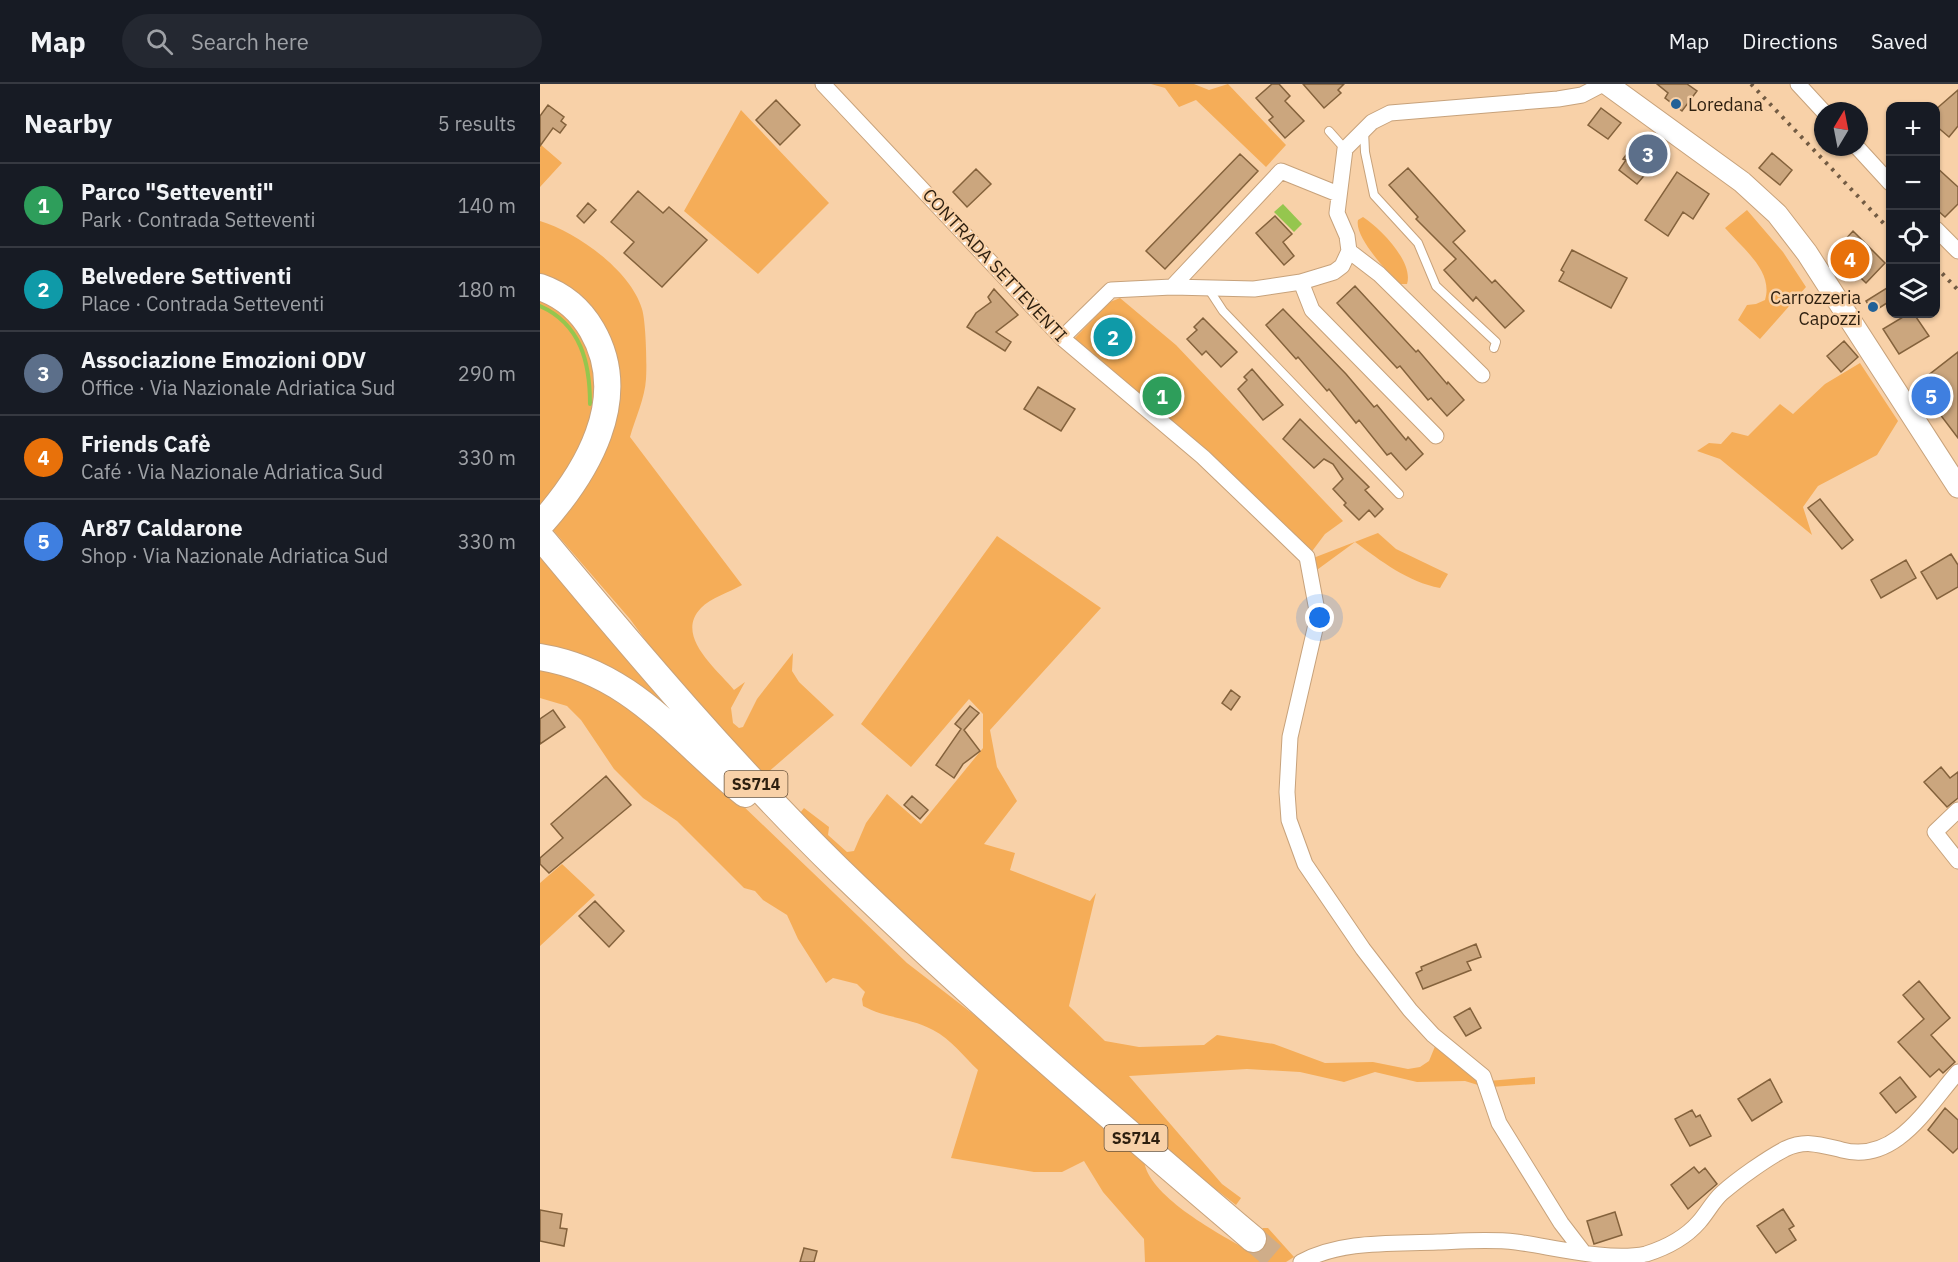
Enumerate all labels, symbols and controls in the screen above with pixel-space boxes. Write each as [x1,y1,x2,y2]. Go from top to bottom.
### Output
search box [122,14,542,68]
text: Map [30,23,86,60]
icon: search [143,25,176,58]
text: Search here [191,27,309,56]
text: Map [1669,27,1709,55]
text: Directions [1742,27,1838,55]
text: Saved [1871,27,1928,55]
place label: Loredana [1688,93,1764,116]
marker: Loredana [1669,97,1683,111]
north arrow [1814,102,1868,156]
map controls [1886,102,1940,318]
button: + [1886,102,1940,156]
text: Nearby [24,106,112,140]
text: 5 results [438,110,516,137]
pin: 3 [1628,132,1668,176]
button: − [1886,156,1940,210]
text: Parco "Setteventi" [81,177,274,206]
street label: CONTRADA SETTEVENTI [918,184,1072,346]
text: 1 [38,192,50,219]
text: 140 m [458,192,516,219]
text: Park · Contrada Setteventi [81,206,316,233]
button: locate [1886,210,1940,264]
pin: 4 [1830,236,1870,282]
text: Belvedere Settiventi [81,261,292,290]
button: layers [1886,264,1940,318]
text: 2 [38,276,50,303]
text: 180 m [458,276,516,303]
place label: Carrozzeria Capozzi [1770,286,1861,330]
text: Place · Contrada Setteventi [81,290,324,317]
marker: Carrozzeria Capozzi [1866,300,1880,314]
pin: 2 [1094,314,1132,360]
text: Associazione Emozioni ODV [81,345,366,374]
text: 3 [38,360,50,387]
text: 290 m [458,360,516,387]
text: Office · Via Nazionale Adriatica Sud [81,374,395,401]
pin: 1 [1142,374,1182,418]
pin: 5 [1912,374,1950,418]
text: Friends Cafè [81,429,211,458]
text: 4 [38,444,50,471]
text: 330 m [458,444,516,471]
text: Café · Via Nazionale Adriatica Sud [81,458,383,485]
text: Ar87 Caldarone [81,513,243,542]
text: 5 [38,528,50,555]
text: 330 m [458,528,516,555]
text: Shop · Via Nazionale Adriatica Sud [81,542,388,569]
your location [1305,603,1334,632]
road number: SS714 [724,771,788,797]
road number: SS714 [1104,1125,1168,1151]

